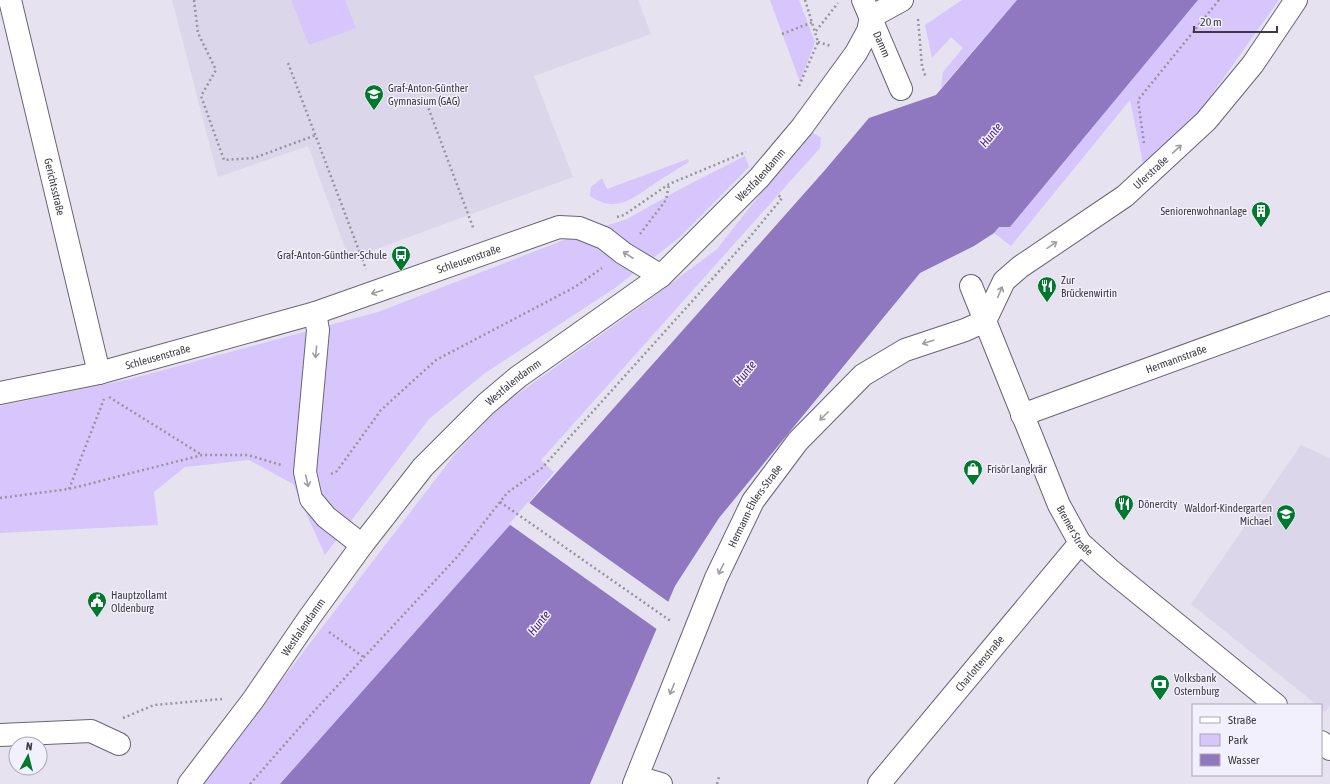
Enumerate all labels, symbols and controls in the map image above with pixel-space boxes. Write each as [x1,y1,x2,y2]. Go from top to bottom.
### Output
scale bar [1194,8,1277,34]
text: 20 m [1200,15,1222,29]
street label: Damm [871,29,893,59]
place label: Graf-Anton-Günther Gymnasium (GAG) [388,82,469,107]
school or university icon: Graf-Anton-Günther Gymnasium (GAG) [363,83,385,111]
water label: Hunte [977,120,1006,150]
one-way arrow [1172,144,1182,153]
street label: Westfalendamm [733,146,787,204]
street label: Uferstraße [1131,153,1171,191]
street label: Gerichtsstraße [42,157,67,217]
building icon: Seniorenwohnanlage [1250,200,1272,228]
place label: Seniorenwohnanlage [1160,205,1247,217]
one-way arrow [1046,241,1057,249]
street label: Schleusenstraße [435,242,502,276]
bus stop icon: Graf-Anton-Günther-Schule [390,244,412,272]
place label: Graf-Anton-Günther-Schule [277,249,387,261]
one-way arrow [622,251,634,259]
place label: Zur Brückenwirtin [1061,274,1117,299]
restaurant icon: Zur Brückenwirtin [1036,275,1058,303]
one-way arrow [997,286,1004,298]
one-way arrow [371,288,383,296]
one-way arrow [923,339,935,347]
street label: Schleusenstraße [124,342,192,371]
street label: Hermannstraße [1144,342,1208,375]
one-way arrow [313,345,320,358]
street label: Westfalendamm [483,357,543,408]
water label: Hunte [731,358,759,388]
one-way arrow [819,411,828,421]
shop icon: Frisör Langkrär [962,458,984,486]
street label: Hermann-Ehlers-Straße [726,462,784,549]
place label: Frisör Langkrär [987,463,1047,475]
one-way arrow [303,474,311,487]
restaurant icon: Dönercity [1113,493,1135,521]
place label: Dönercity [1138,498,1178,510]
place label: Waldorf-Kindergarten Michael [1185,502,1272,527]
street label: Bremer Straße [1054,503,1095,558]
school or university icon: Waldorf-Kindergarten Michael [1275,503,1297,531]
one-way arrow [717,562,724,574]
place label: Hauptzollamt Oldenburg [111,589,167,614]
public building icon: Hauptzollamt Oldenburg [86,590,108,618]
street label: Westfalendamm [279,596,327,658]
water label: Hunte [525,608,553,638]
street label: Charlottenstraße [953,633,1006,694]
place label: Volksbank Osternburg [1174,672,1219,697]
bank icon: Volksbank Osternburg [1149,673,1171,701]
one-way arrow [667,683,675,695]
legend [1192,704,1322,776]
text: Straße [1228,713,1256,727]
text: Park [1228,733,1249,747]
north arrow [8,736,48,776]
text: N [25,740,33,752]
text: Wasser [1228,753,1260,767]

